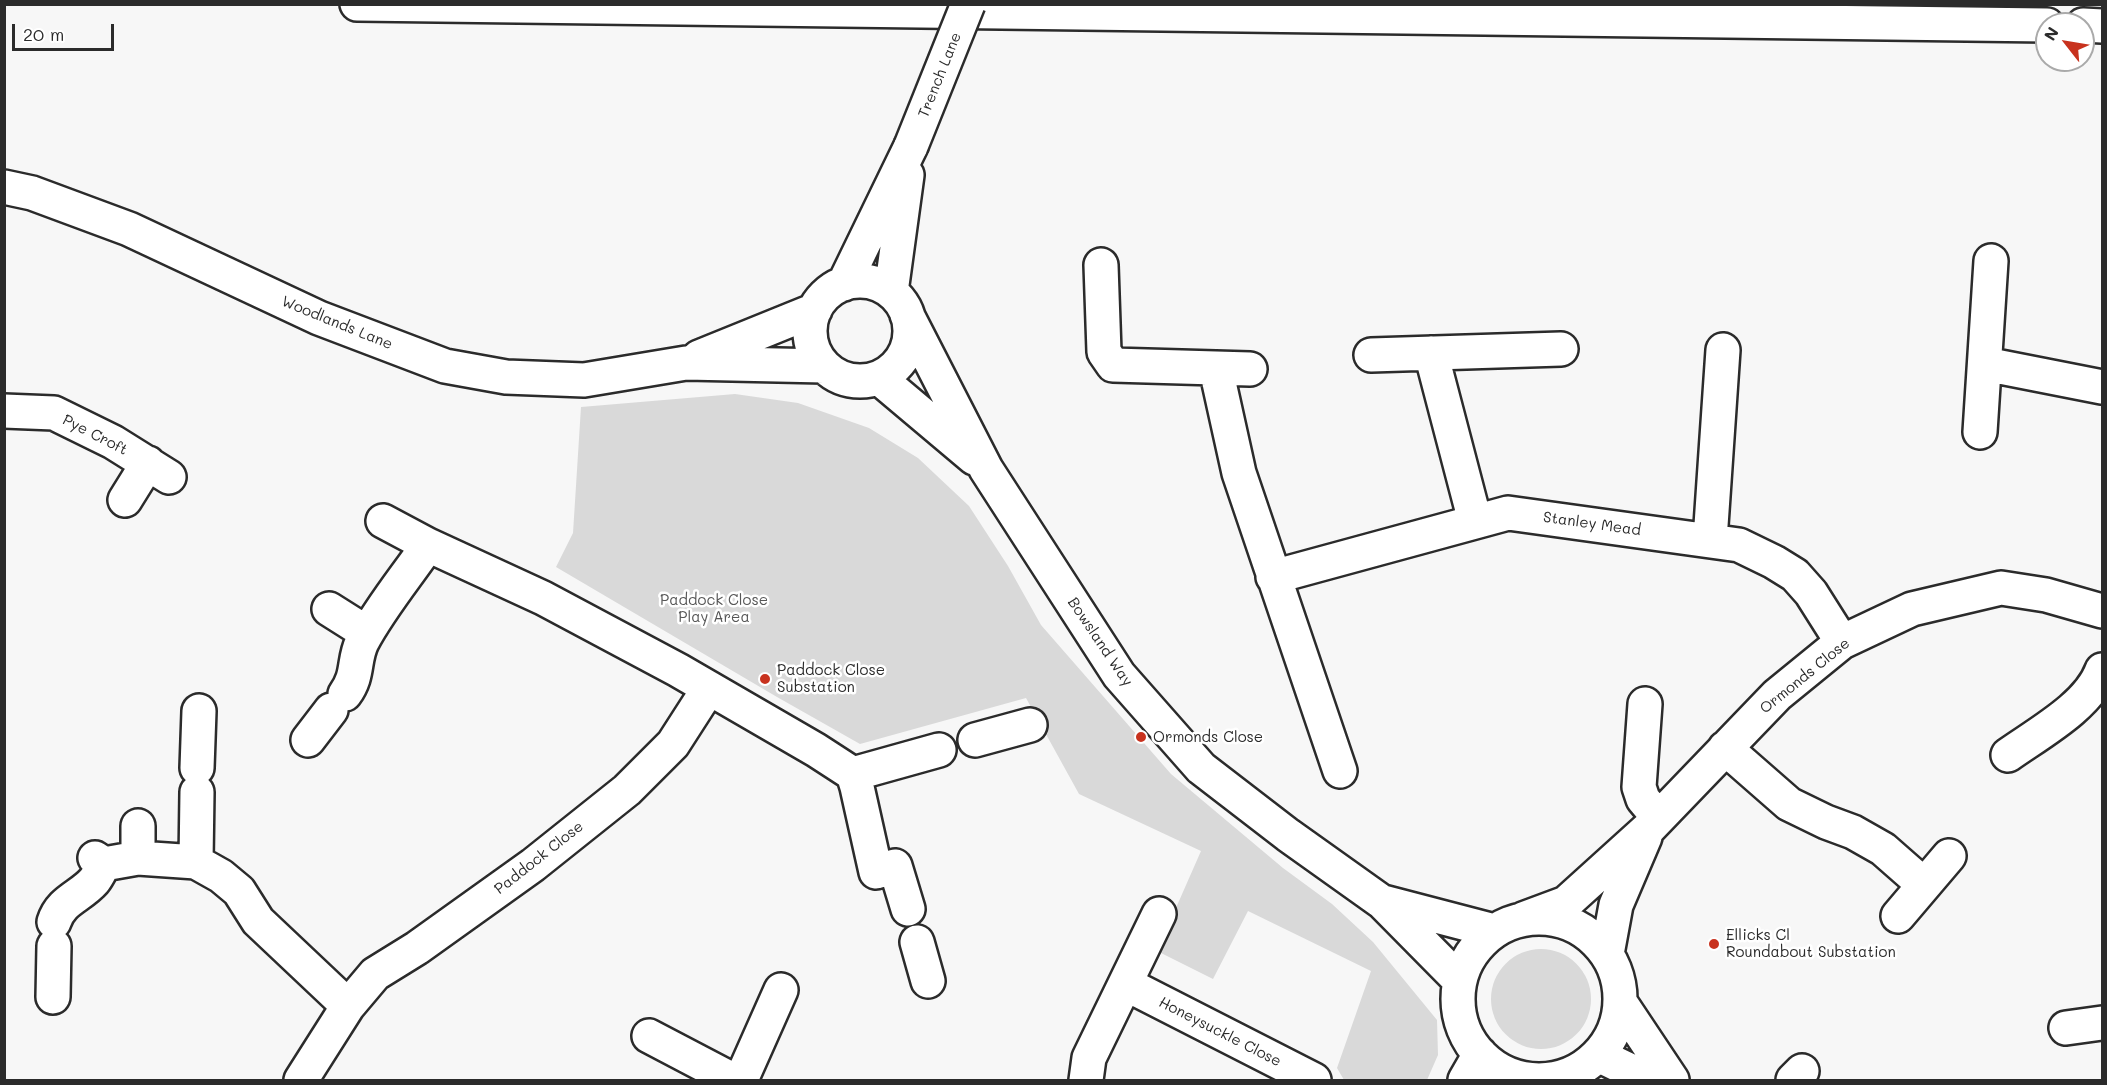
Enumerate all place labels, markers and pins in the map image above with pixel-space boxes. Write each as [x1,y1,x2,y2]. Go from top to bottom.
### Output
place label: Paddock Close Substation [777,661,885,696]
marker: Paddock Close Substation [758,672,772,686]
place label: Ormonds Close [1153,728,1263,746]
marker: Ormonds Close [1134,730,1148,744]
place label: Ellicks Cl Roundabout Substation [1726,926,1896,961]
marker: Ellicks Cl Roundabout Substation [1707,937,1721,951]

